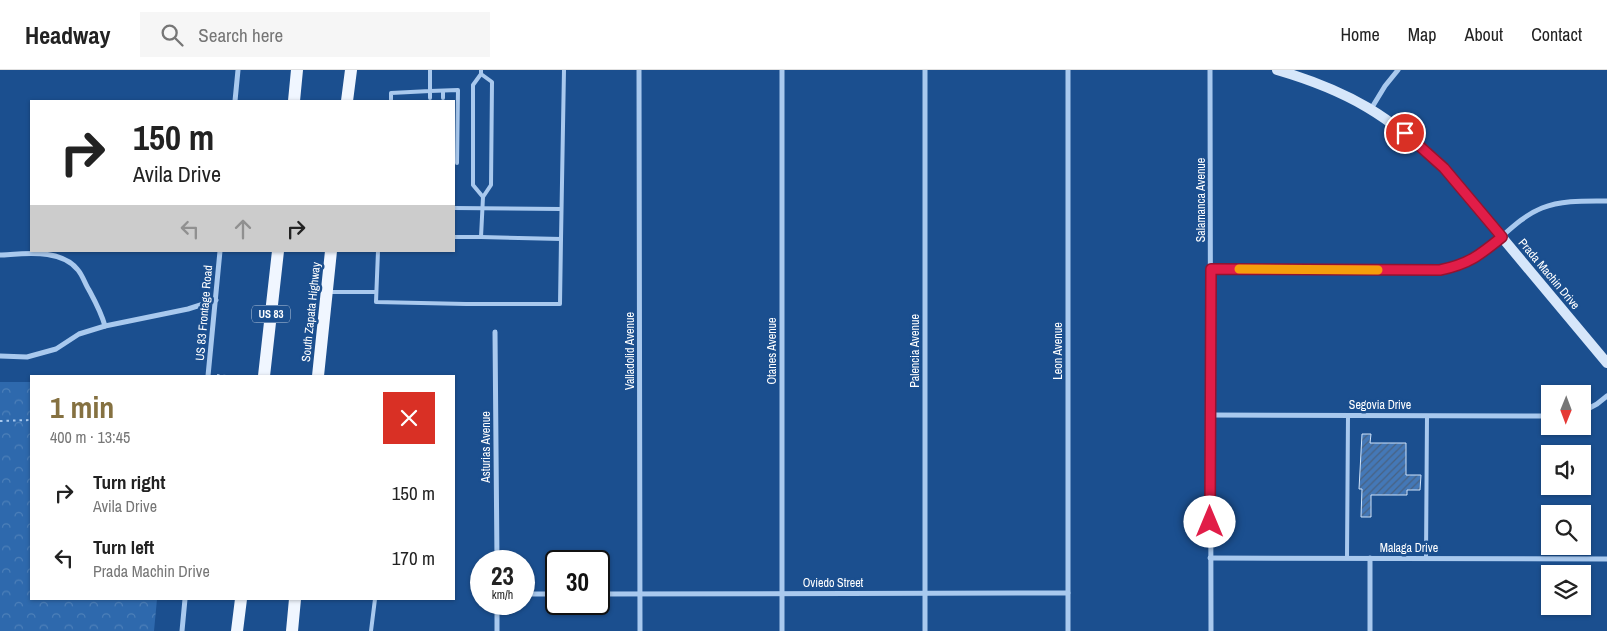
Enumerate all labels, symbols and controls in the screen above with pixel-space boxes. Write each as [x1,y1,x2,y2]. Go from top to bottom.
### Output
search box [140,12,490,57]
text: Headway [25,19,110,51]
icon: search [158,21,186,49]
text: Search here [198,22,283,48]
text: Home [1340,22,1380,47]
text: Map [1408,22,1437,47]
text: About [1465,22,1503,47]
text: Contact [1531,22,1582,47]
pin [1384,112,1426,154]
text: 150 m [133,114,214,161]
icon: arrive [1391,119,1419,147]
icon: right [50,120,115,185]
street label: Salamanca Avenue [1193,158,1209,242]
text: Avila Drive [133,159,221,189]
icon: left [176,215,204,243]
icon: ahead [229,215,257,243]
icon: right [282,215,310,243]
street label: Prada Machin Drive [1515,235,1583,313]
street label: South Zapata Highway [298,261,324,363]
street label: US 83 Frontage Road [192,265,216,361]
road number: US 83 [252,305,290,322]
street label: Valladolid Avenue [622,312,638,390]
street label: Palencia Avenue [907,314,923,388]
street label: Otanes Avenue [764,317,780,385]
street label: Leon Avenue [1050,322,1066,380]
north arrow [1541,385,1591,435]
map controls [1541,385,1591,615]
text: 1 min [50,387,114,427]
button: close [383,392,435,444]
street label: Segovia Drive [1349,397,1411,413]
street label: Asturias Avenue [478,411,494,484]
text: 400 m · 13:45 [50,426,130,448]
button: sound [1541,445,1591,495]
text: Turn right [93,469,165,495]
icon: right [50,479,78,507]
text: 150 m [392,480,435,506]
text: Avila Drive [93,495,157,517]
position arrow [1183,495,1235,547]
button: search [1541,505,1591,555]
text: Turn left [93,534,154,560]
street label: Malaga Drive [1380,540,1438,556]
icon: left [50,544,78,572]
text: 170 m [392,545,435,571]
speed limit sign: 30 [545,550,610,615]
text: 23 [491,559,514,593]
text: Prada Machin Drive [93,560,210,582]
button: layers [1541,565,1591,615]
street label: Oviedo Street [803,575,864,591]
text: km/h [492,587,513,603]

